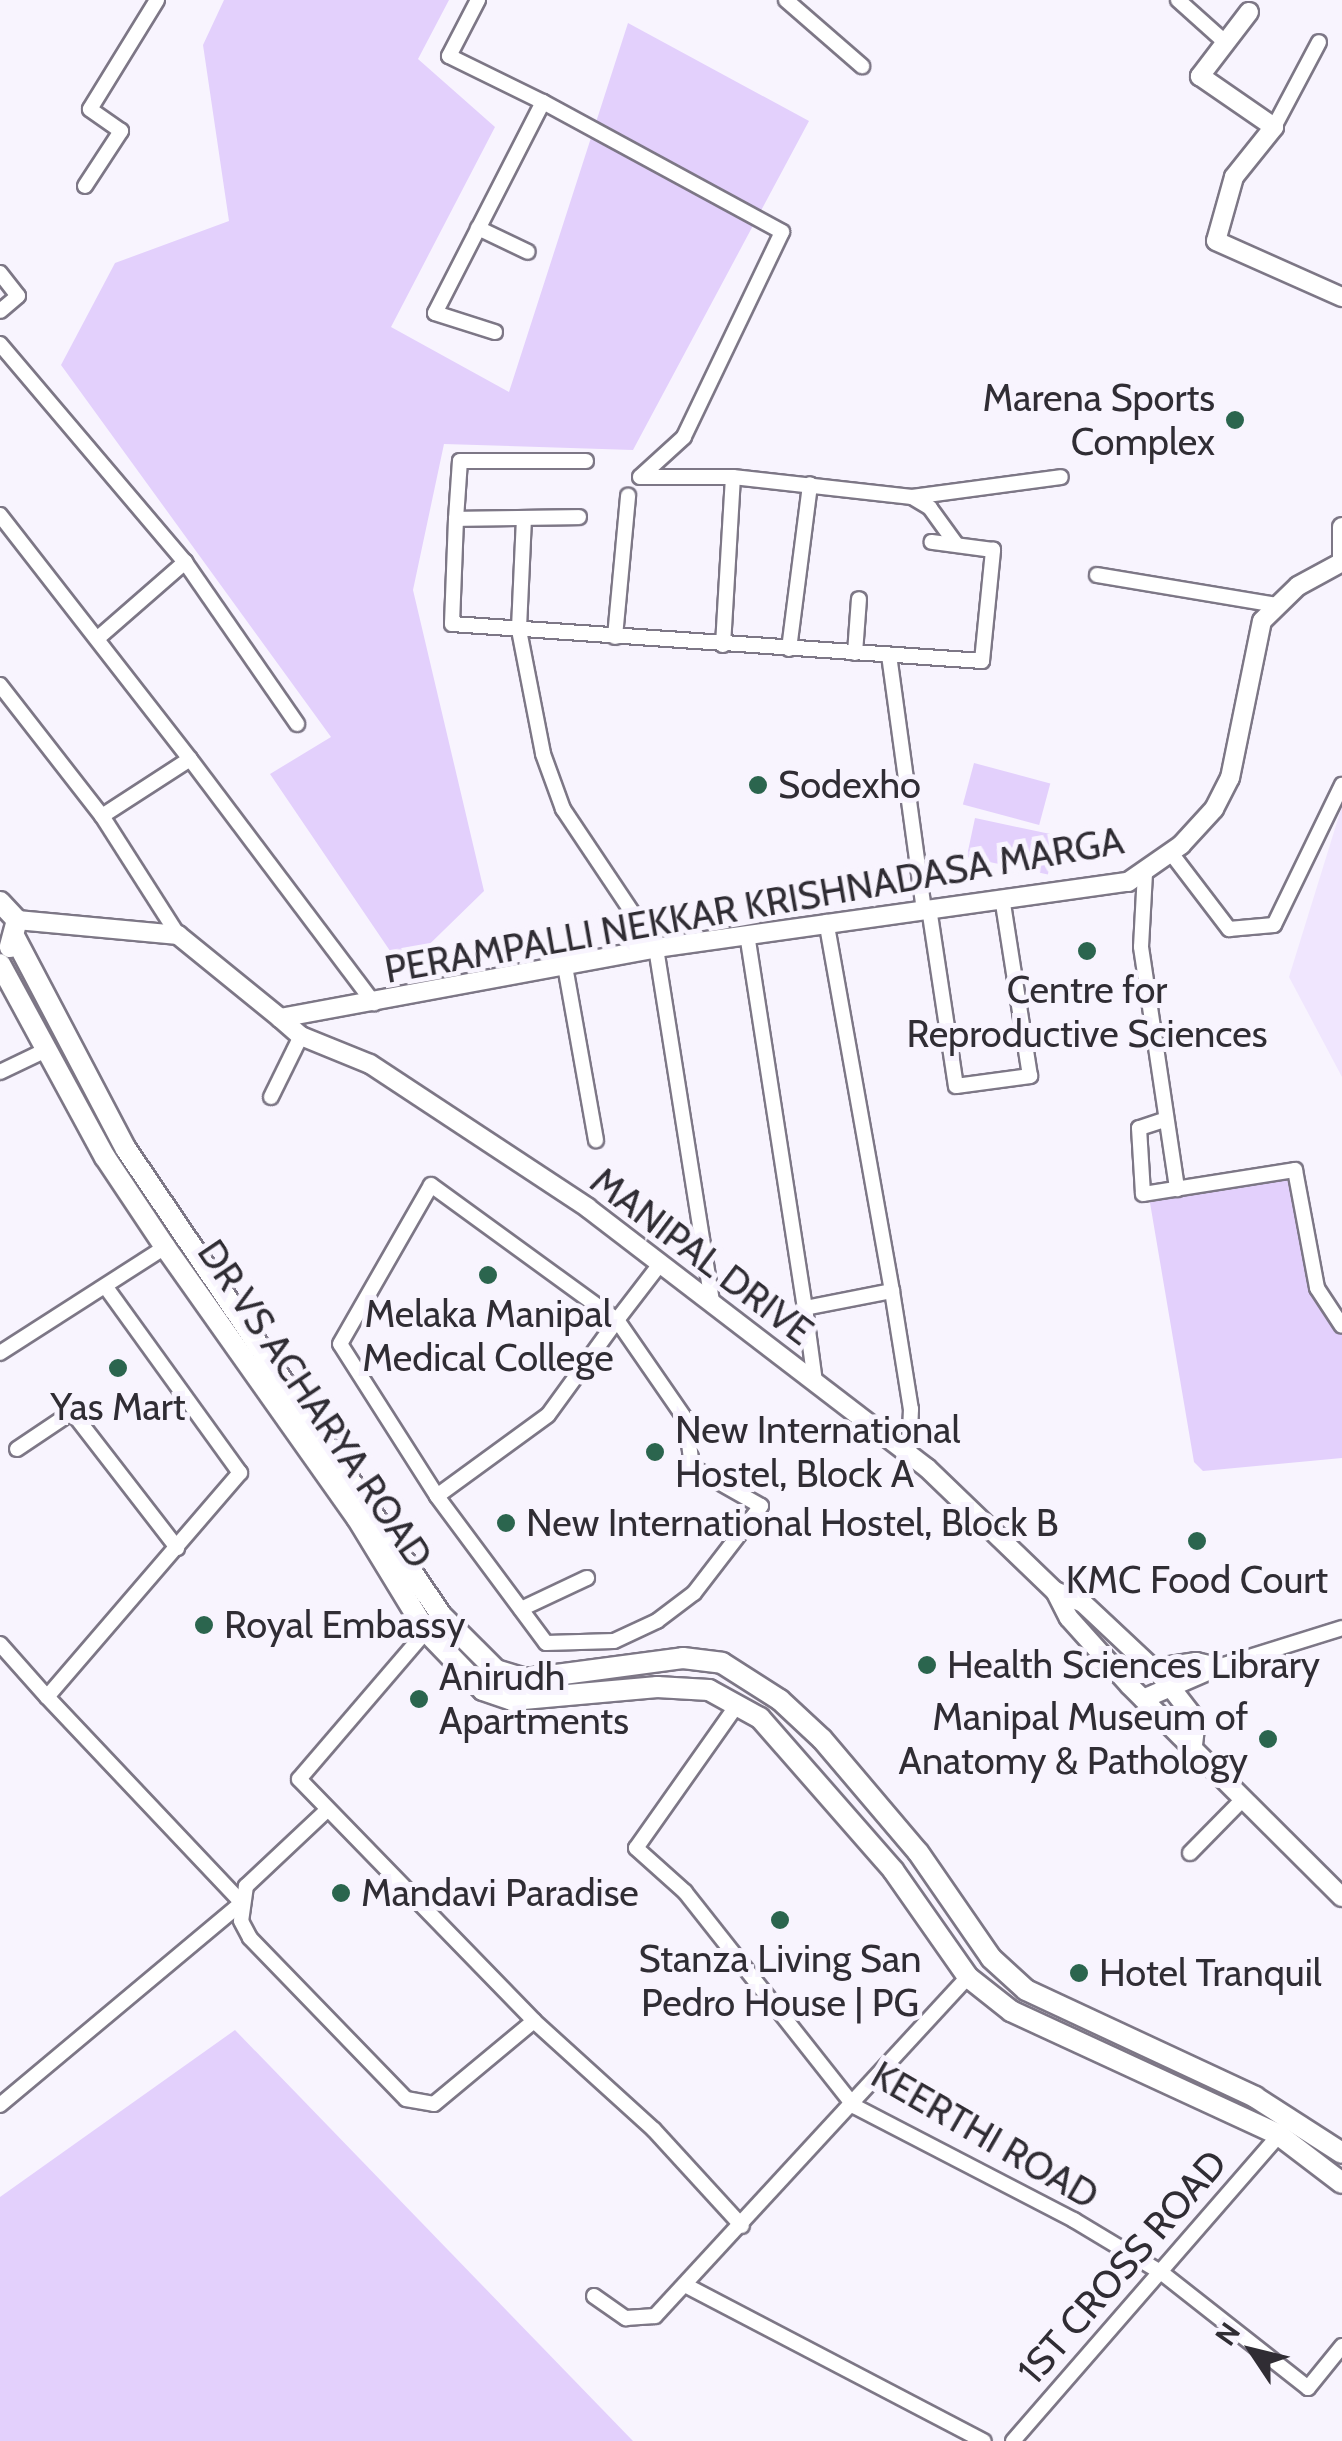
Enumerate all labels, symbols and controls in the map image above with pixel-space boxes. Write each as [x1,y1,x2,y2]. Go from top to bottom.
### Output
place label: Marena Sports Complex [983,375,1215,464]
marker: Marena Sports Complex [1224,409,1246,431]
place label: Sodexho [778,762,921,808]
marker: Sodexho [747,774,769,796]
street label: PERAMPALLI NEKKAR KRISHNADASA MARGA [381,817,1127,993]
marker: Centre for Reproductive Sciences [1076,940,1098,962]
place label: Centre for Reproductive Sciences [906,967,1268,1056]
street label: MANIPAL DRIVE [582,1158,822,1354]
street label: DR VS ACHARYA ROAD [188,1231,442,1577]
marker: Melaka Manipal Medical College [477,1264,499,1286]
place label: Melaka Manipal Medical College [362,1291,614,1380]
marker: Yas Mart [107,1357,129,1379]
place label: Yas Mart [50,1384,186,1430]
place label: New International Hostel, Block A [675,1407,960,1496]
marker: New International Hostel, Block A [644,1441,666,1463]
place label: New International Hostel, Block B [526,1500,1058,1546]
marker: New International Hostel, Block B [495,1512,517,1534]
marker: KMC Food Court [1186,1530,1208,1552]
place label: KMC Food Court [1066,1557,1328,1603]
place label: Royal Embassy [224,1602,465,1648]
marker: Royal Embassy [193,1614,215,1636]
place label: Health Sciences Library [947,1642,1320,1688]
place label: Anirudh Apartments [439,1654,629,1744]
marker: Health Sciences Library [916,1654,938,1676]
marker: Anirudh Apartments [408,1688,430,1710]
place label: Manipal Museum of Anatomy & Pathology [898,1694,1248,1784]
marker: Manipal Museum of Anatomy & Pathology [1257,1728,1279,1750]
place label: Mandavi Paradise [361,1870,639,1916]
marker: Mandavi Paradise [330,1882,352,1904]
marker: Stanza Living San Pedro House | PG [769,1909,791,1931]
place label: Stanza Living San Pedro House | PG [639,1936,921,2026]
place label: Hotel Tranquil [1099,1950,1322,1996]
marker: Hotel Tranquil [1068,1962,1090,1984]
street label: KEERTHI ROAD [864,2052,1106,2218]
street label: 1ST CROSS ROAD [1008,2141,1236,2393]
north arrow [1202,2301,1302,2401]
text: N [1208,2316,1247,2352]

